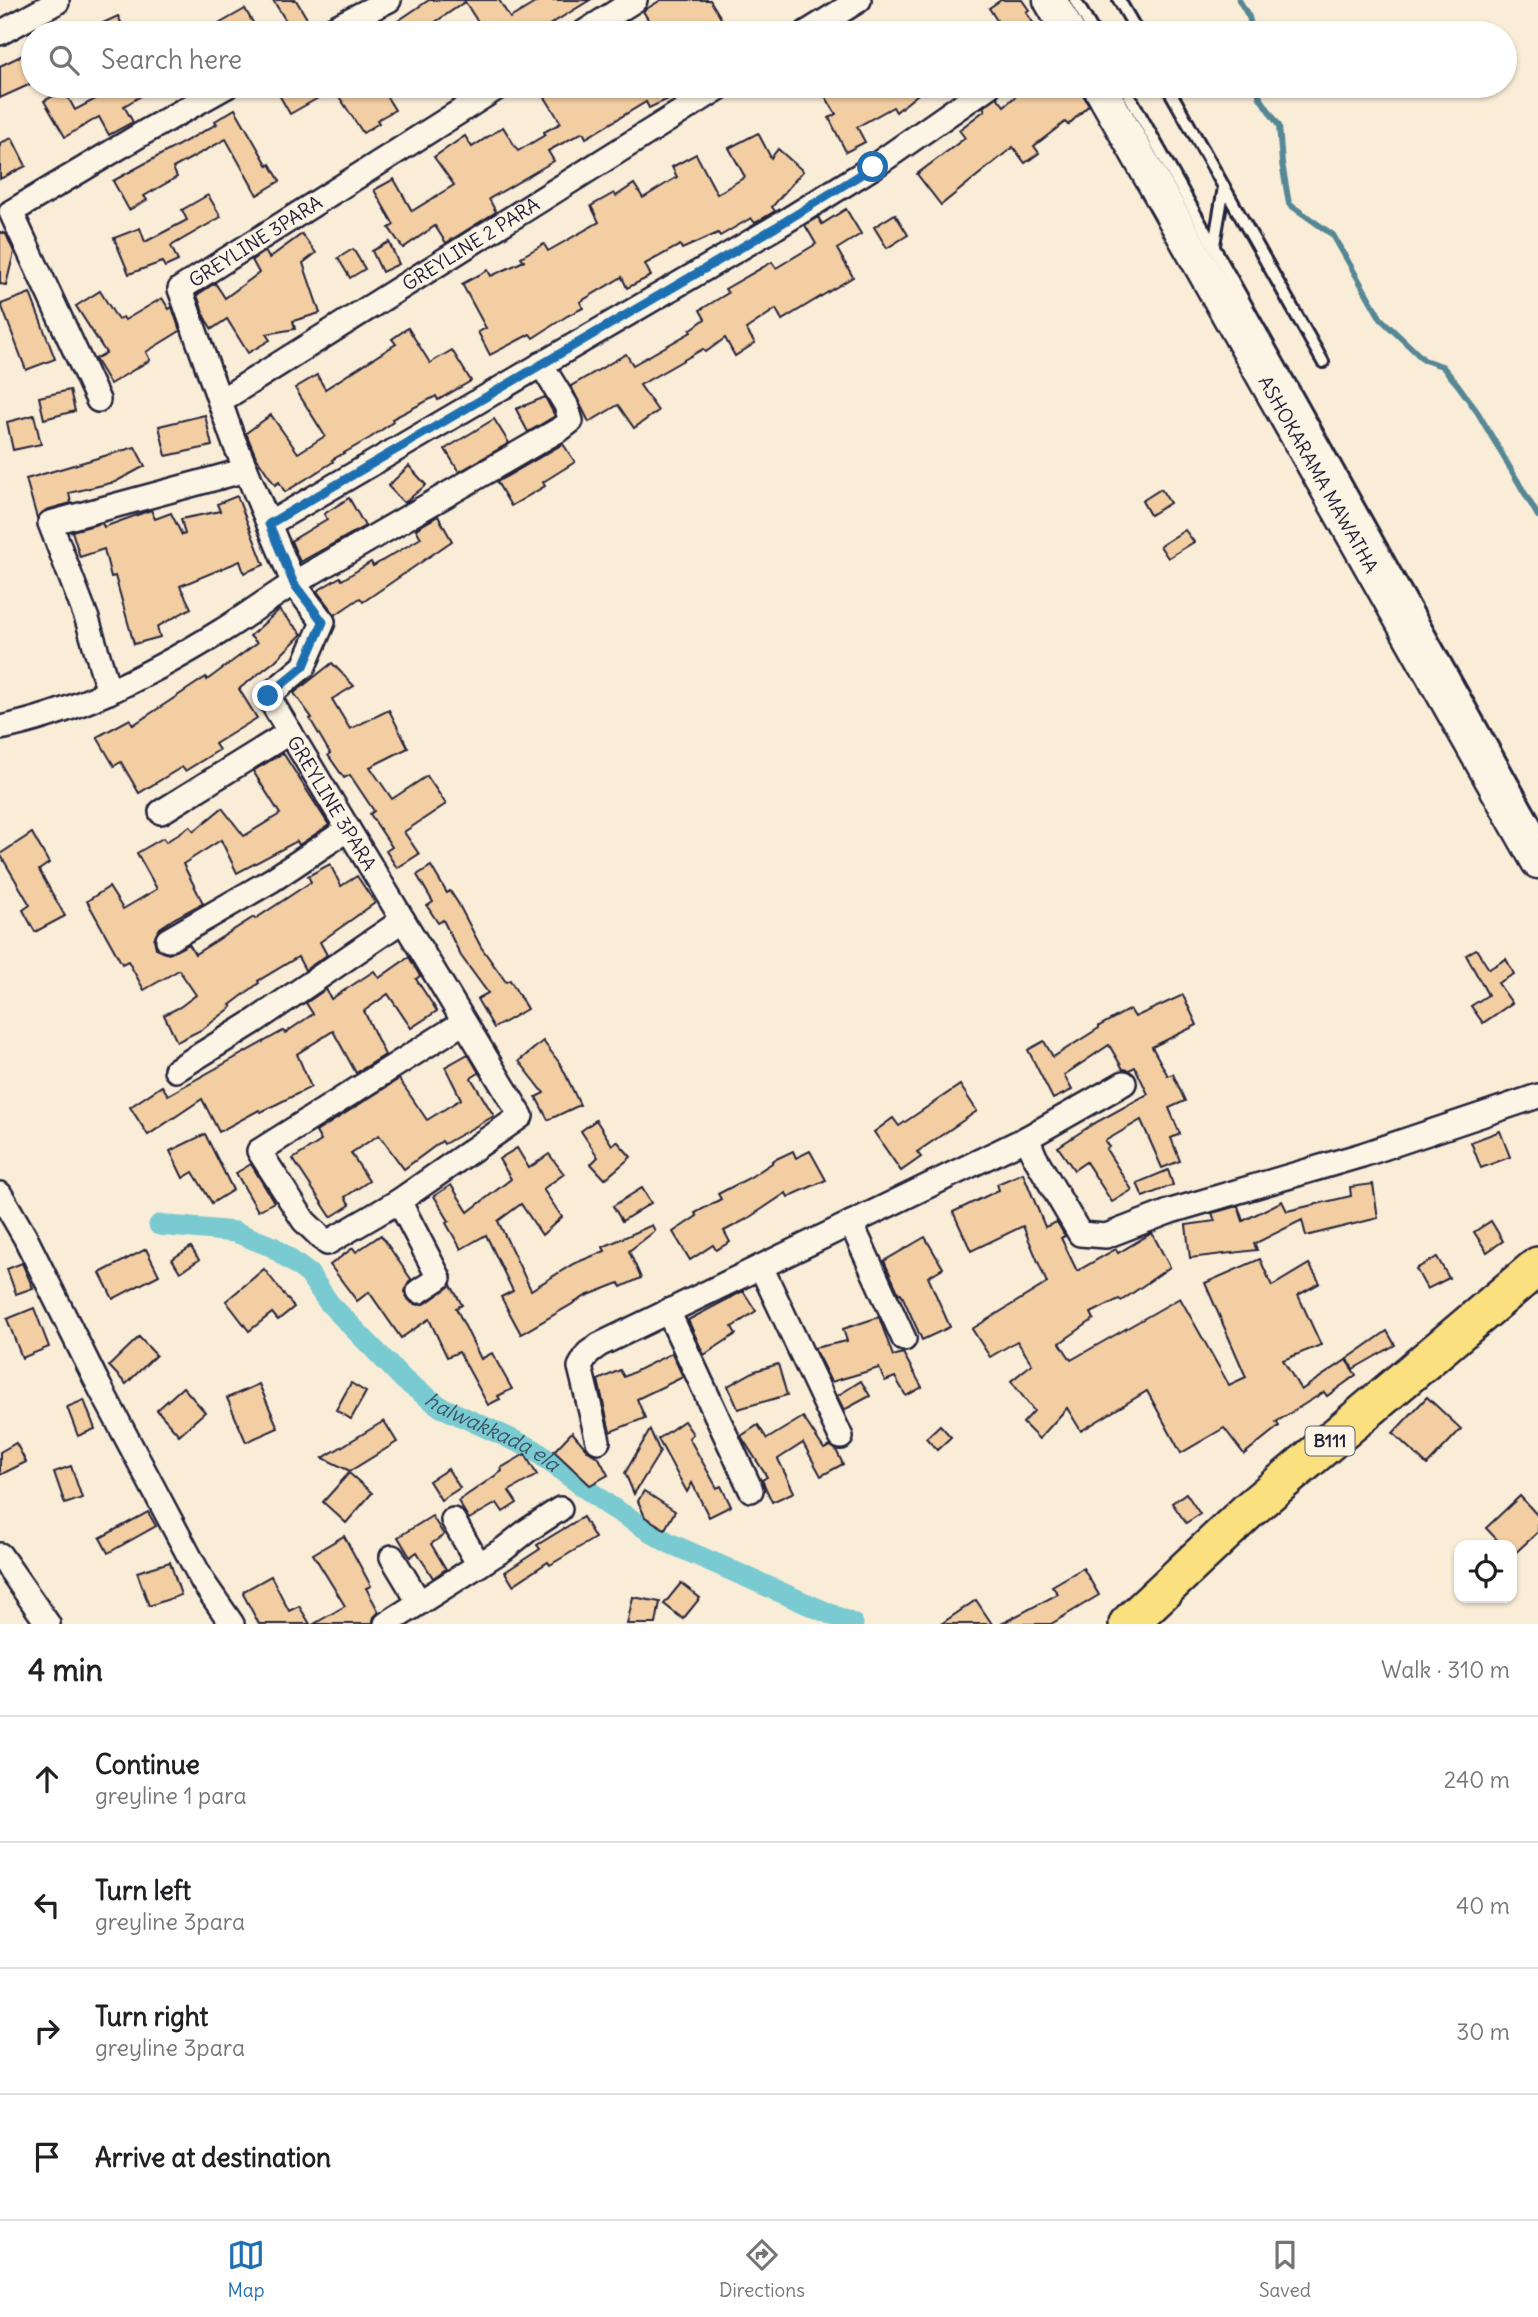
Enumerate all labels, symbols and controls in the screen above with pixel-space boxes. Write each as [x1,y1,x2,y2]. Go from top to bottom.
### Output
search box [21,21,1517,98]
icon: search [45,41,83,79]
text: Search here [101,43,242,76]
route start [857,151,888,182]
street label: GREYLINE 3PARA [184,190,327,292]
street label: GREYLINE 2 PARA [398,192,544,296]
street label: ASHOKARAMA MAWATHA [1253,371,1384,577]
route end [252,680,283,711]
street label: GREYLINE 3PARA [282,731,382,875]
water label: halwakkada ela [420,1386,566,1478]
road number: B111 [1306,1426,1354,1456]
map controls [1454,1540,1517,1603]
button: locate [1454,1540,1517,1603]
text: 4 min [28,1651,103,1689]
text: Walk · 310 m [1381,1655,1510,1684]
text: Continue [95,1748,200,1781]
icon: ahead [28,1760,66,1798]
text: 240 m [1444,1765,1510,1794]
text: greyline 1 para [95,1781,247,1810]
text: Turn left [95,1874,191,1907]
icon: left [28,1886,66,1924]
text: 40 m [1456,1891,1510,1920]
text: greyline 3para [95,1907,245,1936]
text: Turn right [95,2000,208,2033]
icon: right [28,2012,66,2050]
text: 30 m [1456,2017,1510,2046]
text: greyline 3para [95,2033,245,2062]
icon: arrive [28,2138,66,2176]
text: Arrive at destination [95,2141,331,2174]
tab: Map [227,2236,265,2302]
tab: Directions [719,2236,805,2302]
tab: Saved [1259,2236,1311,2302]

